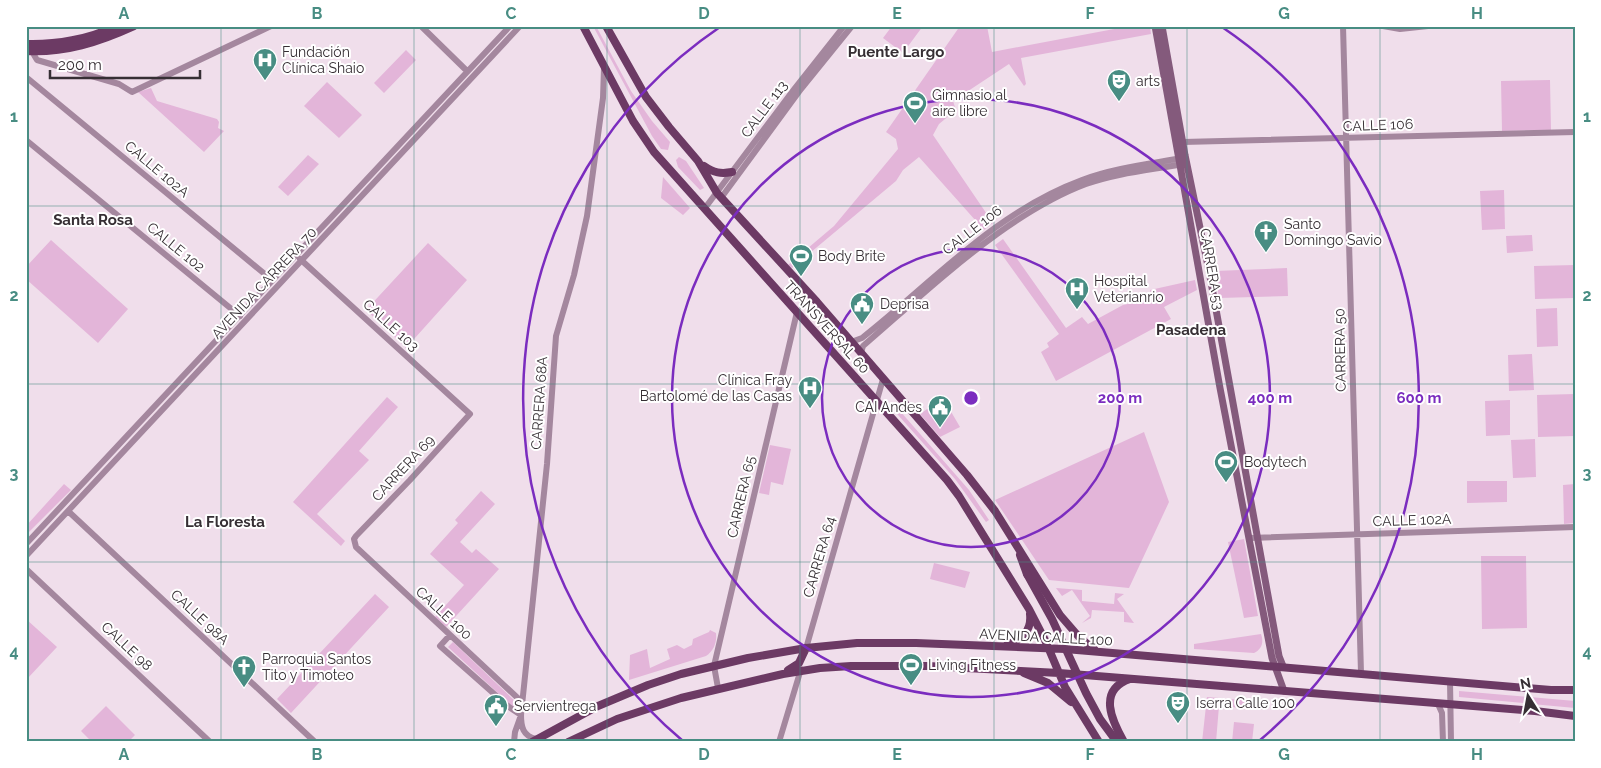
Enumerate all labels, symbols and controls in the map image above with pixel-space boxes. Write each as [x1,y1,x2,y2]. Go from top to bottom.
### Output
text: A [119,4,130,23]
text: B [312,4,323,23]
text: C [506,4,517,23]
text: D [698,4,710,23]
text: E [892,4,902,23]
text: F [1085,4,1095,23]
text: G [1278,4,1290,23]
text: H [1471,4,1483,23]
district label: Puente Largo [848,43,944,61]
place label: Fundación Clínica Shaio [282,44,364,76]
hospital icon: Fundación Clínica Shaio [252,47,278,81]
scale bar [50,48,200,80]
text: 200 m [58,56,102,74]
theatre icon: arts [1106,68,1132,102]
place label: arts [1136,73,1160,89]
street label: CALLE 113 [738,78,790,140]
place label: Gimnasio al aire libre [932,87,1007,119]
sports icon: Gimnasio al aire libre [902,90,928,124]
text: 1 [10,107,18,126]
text: 1 [1583,107,1591,126]
street label: CALLE 106 [1343,116,1413,134]
street label: CALLE 102A [122,138,193,201]
street label: CALLE 106 [939,202,1005,258]
district label: Santa Rosa [53,211,133,229]
place label: Santo Domingo Savio [1284,216,1382,248]
street label: CALLE 102 [144,219,208,275]
church icon: Santo Domingo Savio [1253,219,1279,253]
street label: AVENIDA CARRERA 70 [208,224,320,342]
street label: CARRERA 53 [1197,227,1227,311]
sports icon: Body Brite [788,243,814,277]
place label: Body Brite [818,248,885,264]
place label: Hospital Veterianrio [1094,273,1164,305]
hospital icon: Hospital Veterianrio [1064,276,1090,310]
street label: TRANSVERSAL 60 [781,277,873,377]
text: 2 [9,286,19,305]
text: 2 [1582,286,1592,305]
public building icon: Deprisa [849,291,875,325]
street label: CALLE 103 [360,296,422,354]
place label: Deprisa [880,296,929,312]
street label: CARRERA 50 [1331,308,1349,392]
district label: Pasadena [1156,321,1226,339]
street label: CARRERA 68A [528,355,550,450]
place label: Clínica Fray Bartolomé de las Casas [640,372,792,404]
hospital icon: Clínica Fray Bartolomé de las Casas [797,375,823,409]
centre of rings [962,389,980,407]
text: 200 m [1098,389,1142,407]
text: 400 m [1248,389,1292,407]
text: 600 m [1396,389,1442,407]
public building icon: CAI Andes [927,394,953,428]
place label: CAI Andes [855,399,922,415]
street label: CARRERA 69 [368,432,438,504]
sports icon: Bodytech [1213,449,1239,483]
street label: CARRERA 65 [724,454,758,539]
place label: Bodytech [1244,454,1307,470]
text: 3 [10,464,19,483]
text: 3 [1583,464,1592,483]
street label: CALLE 102A [1372,511,1452,529]
district label: La Floresta [185,513,265,531]
street label: CARRERA 64 [800,514,838,599]
street label: CALLE 100 [413,583,475,643]
street label: CALLE 98A [168,586,233,648]
street label: CALLE 98 [98,618,156,674]
street label: AVENIDA CALLE 100 [979,626,1113,648]
text: 4 [9,642,19,661]
text: 4 [1582,642,1592,661]
place label: Parroquia Santos Tito y Timoteo [262,651,372,683]
sports icon: Living Fitness [898,652,924,686]
church icon: Parroquia Santos Tito y Timoteo [231,654,257,688]
place label: Living Fitness [928,657,1016,673]
north arrow [1504,670,1554,720]
text: N [1519,674,1532,692]
theatre icon: Iserra Calle 100 [1165,690,1191,724]
public building icon: Servientrega [483,693,509,727]
place label: Iserra Calle 100 [1196,695,1295,711]
place label: Servientrega [514,698,596,714]
text: A [119,745,130,764]
text: B [312,745,323,764]
text: C [506,745,517,764]
text: D [698,745,710,764]
text: E [892,745,902,764]
text: F [1085,745,1095,764]
text: G [1278,745,1290,764]
text: H [1471,745,1483,764]

